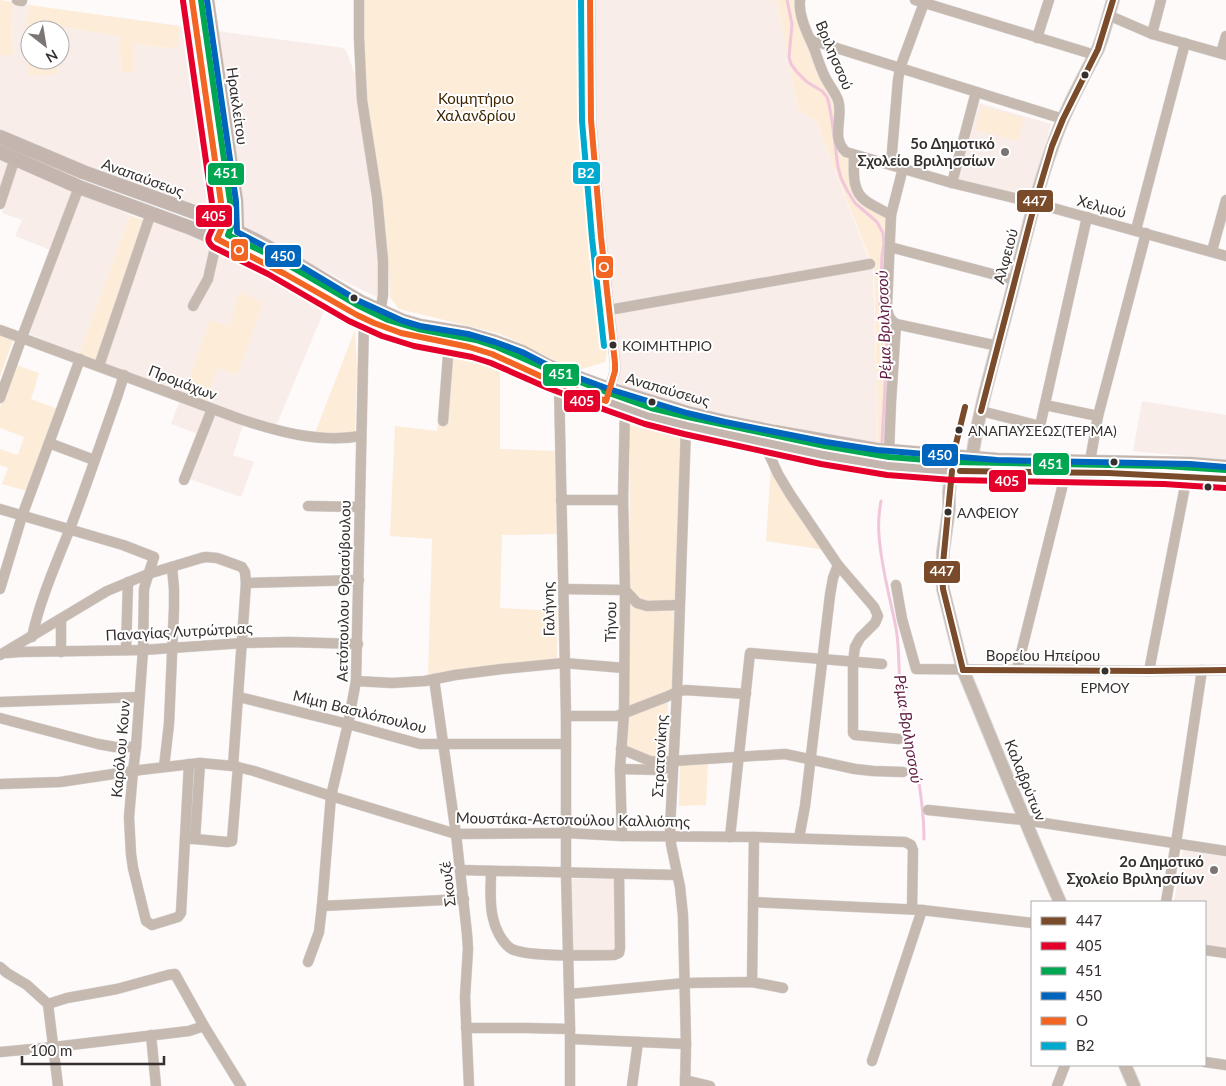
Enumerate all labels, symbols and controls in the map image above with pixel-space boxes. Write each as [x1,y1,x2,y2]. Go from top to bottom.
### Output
street label: Βριλησσού [812,18,858,92]
north arrow [20,20,70,70]
text: N [43,47,61,67]
street label: Ηρακλείτου [224,66,252,146]
unlabelled marker [1080,70,1090,80]
park label: Κοιμητήριο Χαλανδρίου [436,89,516,124]
place label: 5ο Δημοτικό Σχολείο Βριλησσίων [857,134,995,169]
marker: 5ο Δημοτικό Σχολείο Βριλησσίων [999,146,1011,158]
street label: Αναπαύσεως [99,154,187,200]
line badge: Β2 [572,161,601,185]
line badge: 451 [207,162,245,186]
text: 451 [214,164,238,181]
text: Β2 [577,164,595,181]
line badge: 447 [1016,189,1054,213]
street label: Χελμού [1076,191,1128,221]
text: 447 [1023,192,1047,209]
line badge: 405 [195,204,233,228]
text: 405 [202,207,226,224]
street label: Αλφειού [989,226,1021,286]
line badge: Ο [230,238,249,262]
text: Ο [233,241,245,258]
line badge: 450 [264,244,302,268]
text: 450 [271,247,295,264]
line badge: Ο [595,255,614,279]
text: Ο [598,258,610,275]
water label: Ρέμα Βριλησσού [872,270,894,380]
unlabelled marker [349,293,359,303]
place label: ΚΟΙΜΗΤΗΡΙΟ [622,337,712,354]
marker: ΚΟΙΜΗΤΗΡΙΟ [608,340,618,350]
street label: Προμάχων [146,361,220,403]
line badge: 451 [542,363,580,387]
text: 451 [549,365,573,382]
street label: Αναπαύσεως [624,368,712,410]
line badge: 405 [563,389,601,413]
text: 405 [570,392,594,409]
unlabelled marker [647,397,657,407]
place label: ΑΝΑΠΑΥΣΕΩΣ(ΤΕΡΜΑ) [968,422,1117,439]
marker: ΑΝΑΠΑΥΣΕΩΣ(ΤΕΡΜΑ) [954,425,964,435]
line badge: 450 [921,443,959,467]
text: 450 [928,446,952,463]
line badge: 451 [1032,452,1070,476]
text: 451 [1039,455,1063,472]
unlabelled marker [1109,457,1119,467]
line badge: 405 [988,469,1027,493]
text: 405 [995,472,1019,489]
unlabelled marker [1203,482,1213,492]
street label: Αετόπουλου Θρασύβουλου [332,500,354,682]
place label: ΑΛΦΕΙΟΥ [957,504,1019,521]
marker: ΑΛΦΕΙΟΥ [943,507,953,517]
line badge: 447 [923,560,961,584]
text: 447 [930,562,954,579]
street label: Γαλήνης [539,582,557,636]
street label: Τήνου [601,601,619,643]
street label: Παναγίας Λυτρώτριας [105,618,253,644]
street label: Βορείου Ηπείρου [986,646,1100,664]
marker: ΕΡΜΟΥ [1100,666,1110,676]
water label: Ρέμα Βριλησσού [891,673,927,785]
place label: ΕΡΜΟΥ [1081,679,1130,696]
street label: Μίμη Βασιλόπουλου [291,686,429,736]
street label: Καρόλου Κουν [107,699,133,798]
street label: Στρατονίκης [648,714,670,798]
street label: Καλαβρύτων [1002,737,1051,824]
street label: Μουστάκα-Αετοπούλου Καλλιόπης [456,808,690,830]
place label: 2ο Δημοτικό Σχολείο Βριλησσίων [1066,852,1204,887]
street label: Σκουζέ [435,860,459,908]
marker: 2ο Δημοτικό Σχολείο Βριλησσίων [1208,864,1220,876]
legend [1031,901,1206,1066]
text: 447 [1076,911,1102,929]
text: 405 [1076,936,1102,954]
text: 451 [1076,961,1102,979]
text: 450 [1076,986,1102,1004]
text: Ο [1076,1011,1088,1029]
scale bar [22,1034,165,1066]
text: Β2 [1076,1036,1094,1054]
text: 100 m [30,1041,72,1059]

